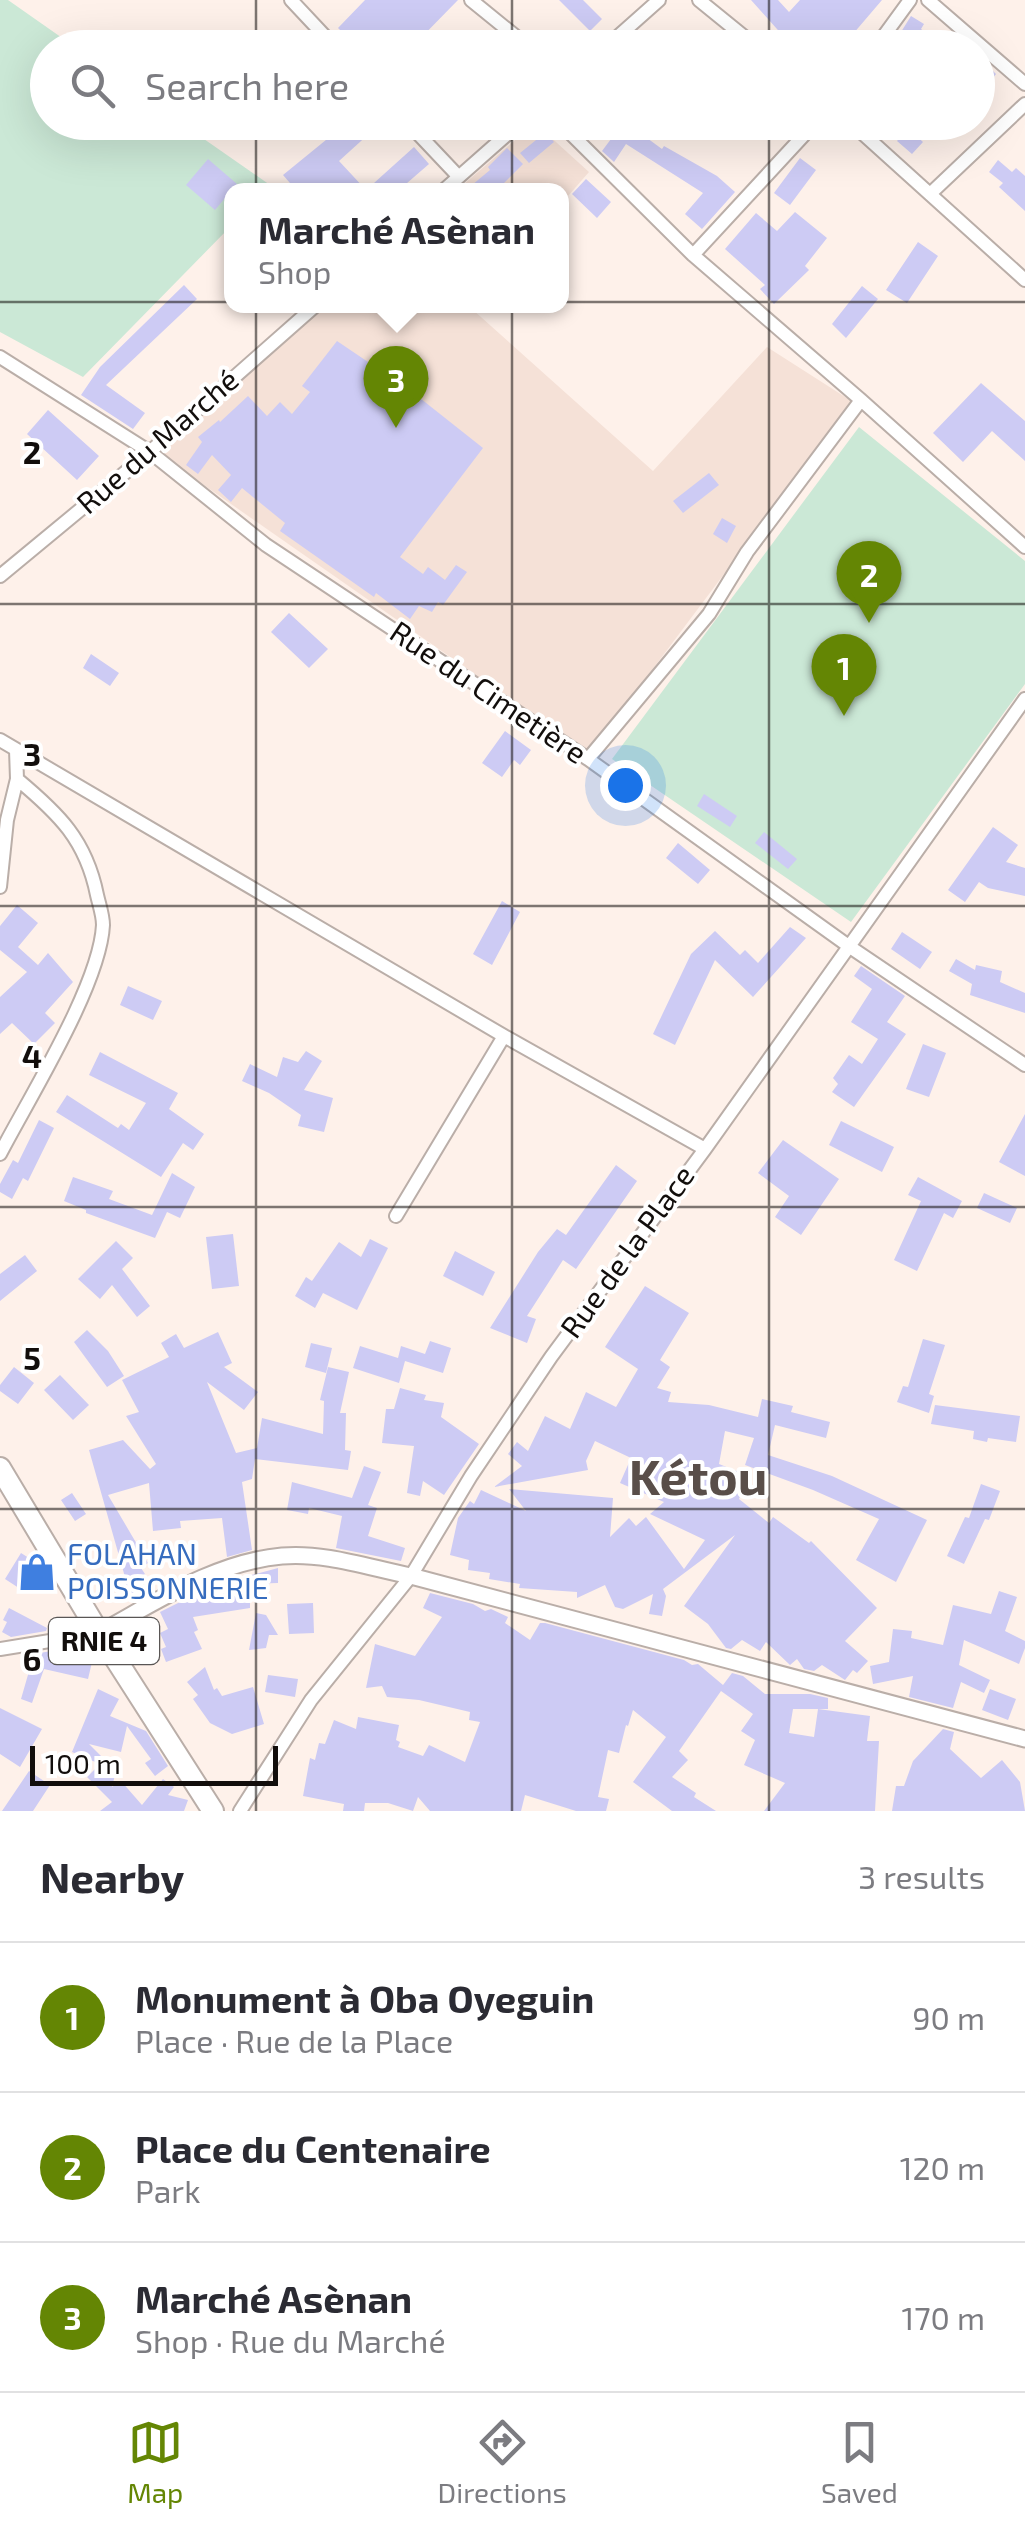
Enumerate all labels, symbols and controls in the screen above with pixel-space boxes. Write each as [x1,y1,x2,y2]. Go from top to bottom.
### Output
search box [30,30,995,140]
icon: search [65,58,120,113]
text: Search here [145,62,349,108]
popup [224,183,569,313]
text: Marché Asènan [258,206,535,252]
text: Shop [258,252,331,290]
pin: 3 [364,346,428,428]
street label: Rue du Marché [69,361,245,520]
text: 2 [23,432,41,470]
pin: 2 [836,540,902,623]
street label: Rue du Cimetière [384,612,594,770]
pin: 1 [812,634,876,716]
text: 3 [23,734,41,772]
your location [600,760,651,811]
text: 4 [22,1036,42,1074]
street label: Rue de la Place [552,1158,701,1344]
text: 5 [23,1338,41,1376]
district label: Kétou [629,1445,767,1505]
place label: FOLAHAN POISSONNERIE [67,1535,269,1605]
shop icon: FOLAHAN POISSONNERIE [16,1551,58,1593]
road number: RNIE 4 [49,1618,159,1664]
text: 6 [23,1639,41,1677]
scale bar [30,1741,278,1786]
text: 100 m [45,1746,121,1780]
text: Nearby [40,1851,184,1901]
text: 3 results [858,1857,985,1895]
text: Monument à Oba Oyeguin [135,1975,594,2021]
text: 1 [66,1998,79,2036]
text: 90 m [912,1998,985,2036]
text: Place · Rue de la Place [135,2021,453,2059]
text: Place du Centenaire [135,2125,491,2171]
text: 2 [63,2148,82,2186]
text: 120 m [900,2148,985,2186]
text: Park [135,2171,200,2209]
text: Marché Asènan [135,2275,412,2321]
text: 3 [63,2298,82,2336]
text: 170 m [901,2298,985,2336]
text: Shop · Rue du Marché [135,2321,446,2359]
tab: Map [127,2415,183,2509]
tab: Directions [438,2415,567,2509]
tab: Saved [821,2415,898,2509]

